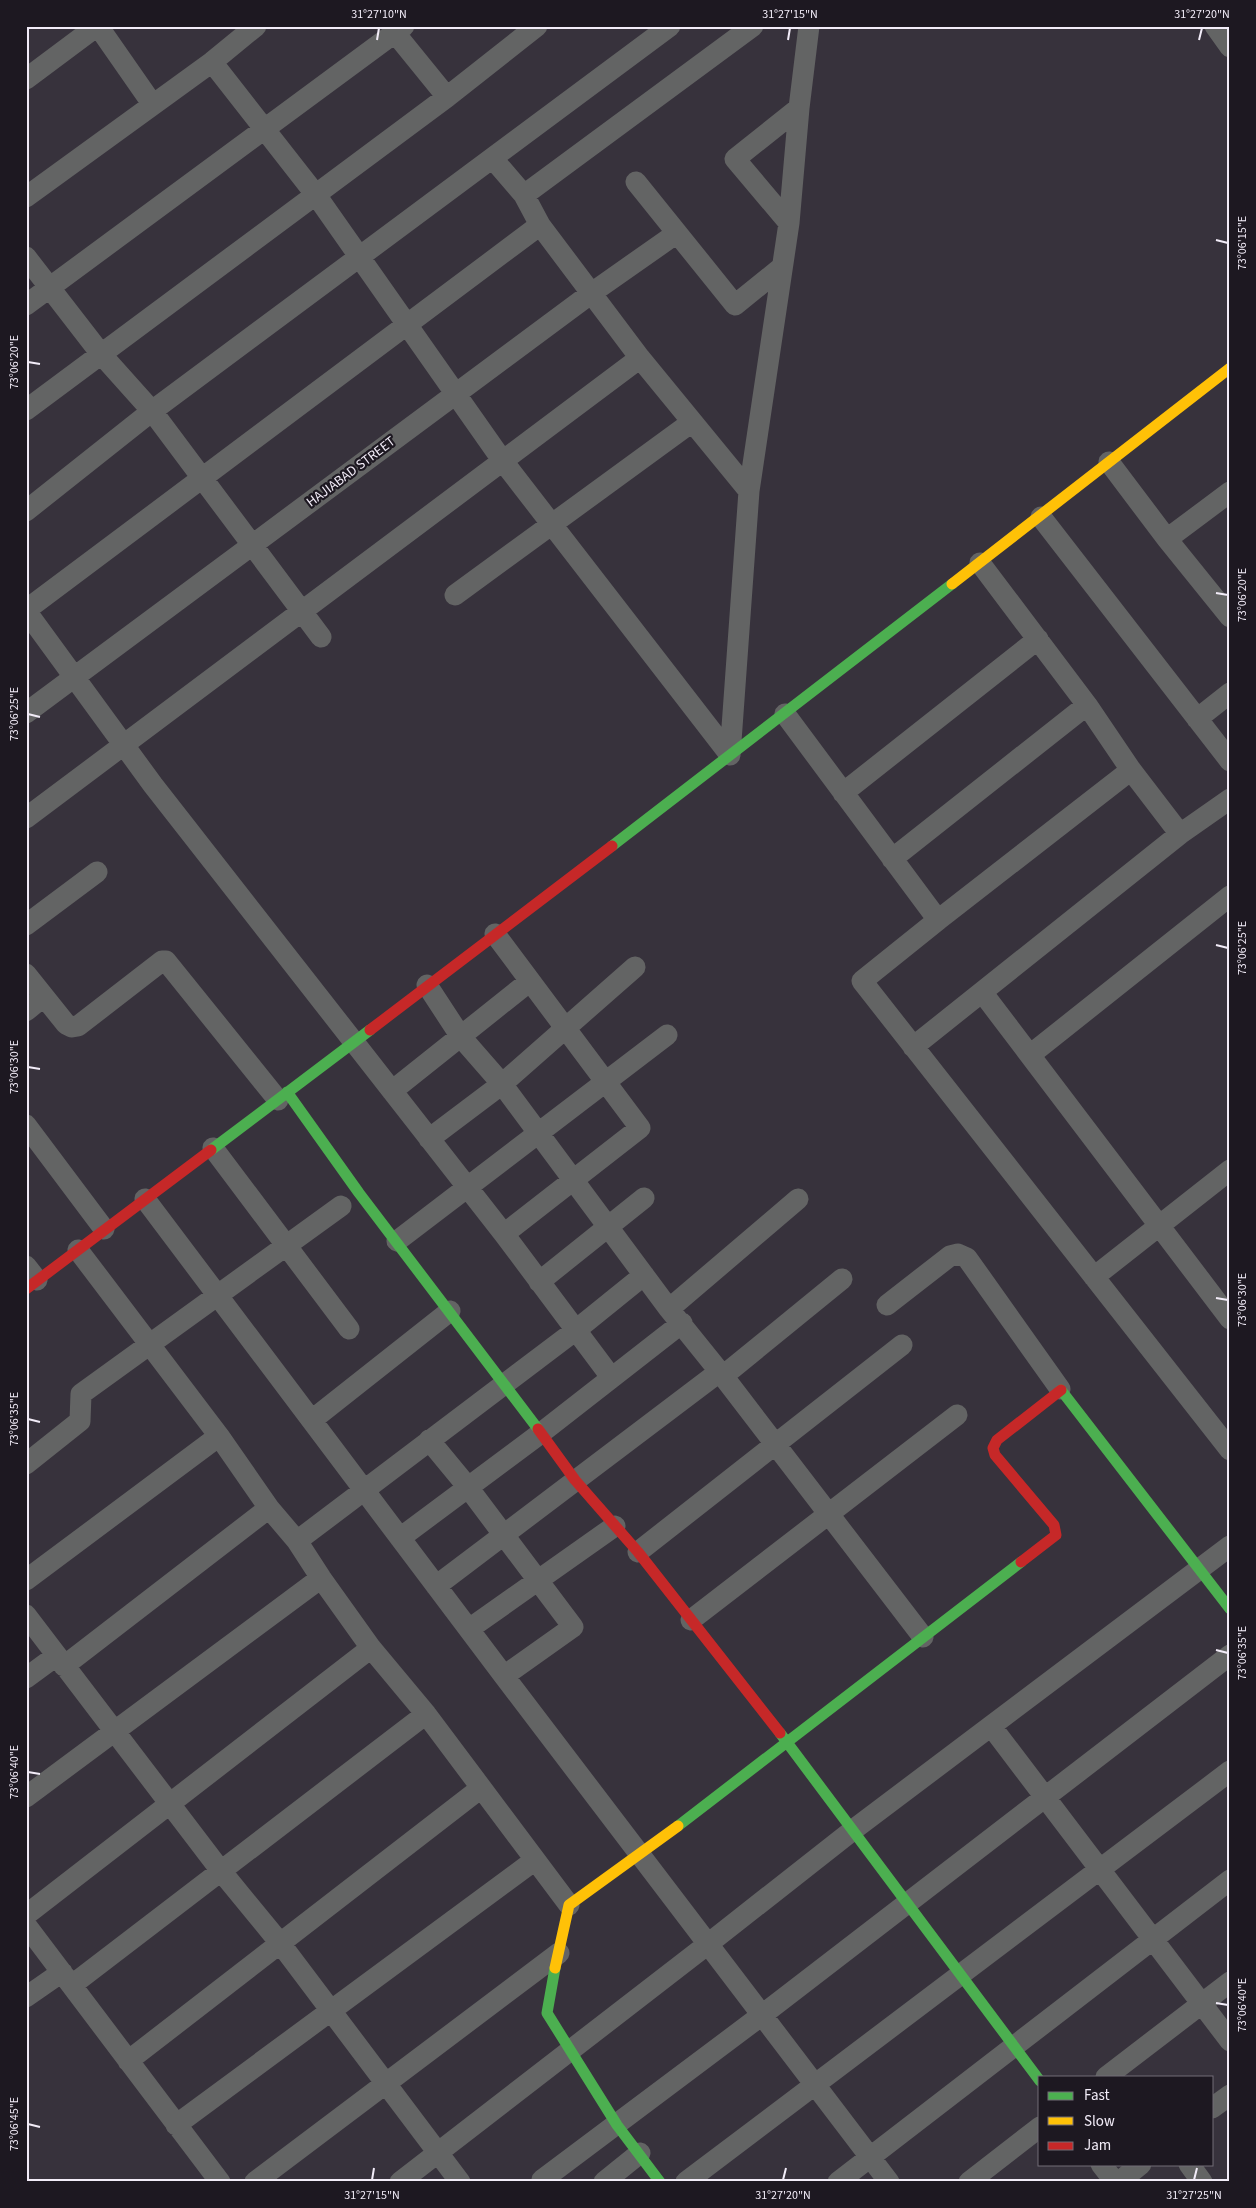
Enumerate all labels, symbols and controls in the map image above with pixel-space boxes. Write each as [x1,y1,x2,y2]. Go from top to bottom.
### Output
text: 31°27'10"N [351,6,407,23]
text: 31°27'15"N [762,6,818,23]
text: 31°27'20"N [1174,6,1230,23]
text: 73°06'15"E [1234,216,1251,270]
text: 73°06'20"E [6,335,23,389]
street label: HAJIABAD STREET [302,432,400,512]
text: 73°06'20"E [1234,568,1251,622]
text: 73°06'25"E [6,687,23,741]
text: 73°06'25"E [1234,921,1251,975]
text: 73°06'30"E [6,1040,23,1094]
text: 73°06'30"E [1234,1273,1251,1327]
text: 73°06'35"E [6,1392,23,1446]
text: 73°06'35"E [1234,1626,1251,1680]
text: 73°06'40"E [6,1745,23,1799]
text: 73°06'40"E [1234,1978,1251,2032]
legend [1038,2076,1214,2166]
text: Fast [1084,2085,1110,2106]
text: 73°06'45"E [6,2097,23,2151]
text: Slow [1084,2111,1115,2132]
text: Jam [1084,2135,1111,2156]
text: 31°27'15"N [344,2187,400,2204]
text: 31°27'20"N [755,2187,811,2204]
text: 31°27'25"N [1166,2187,1222,2204]

